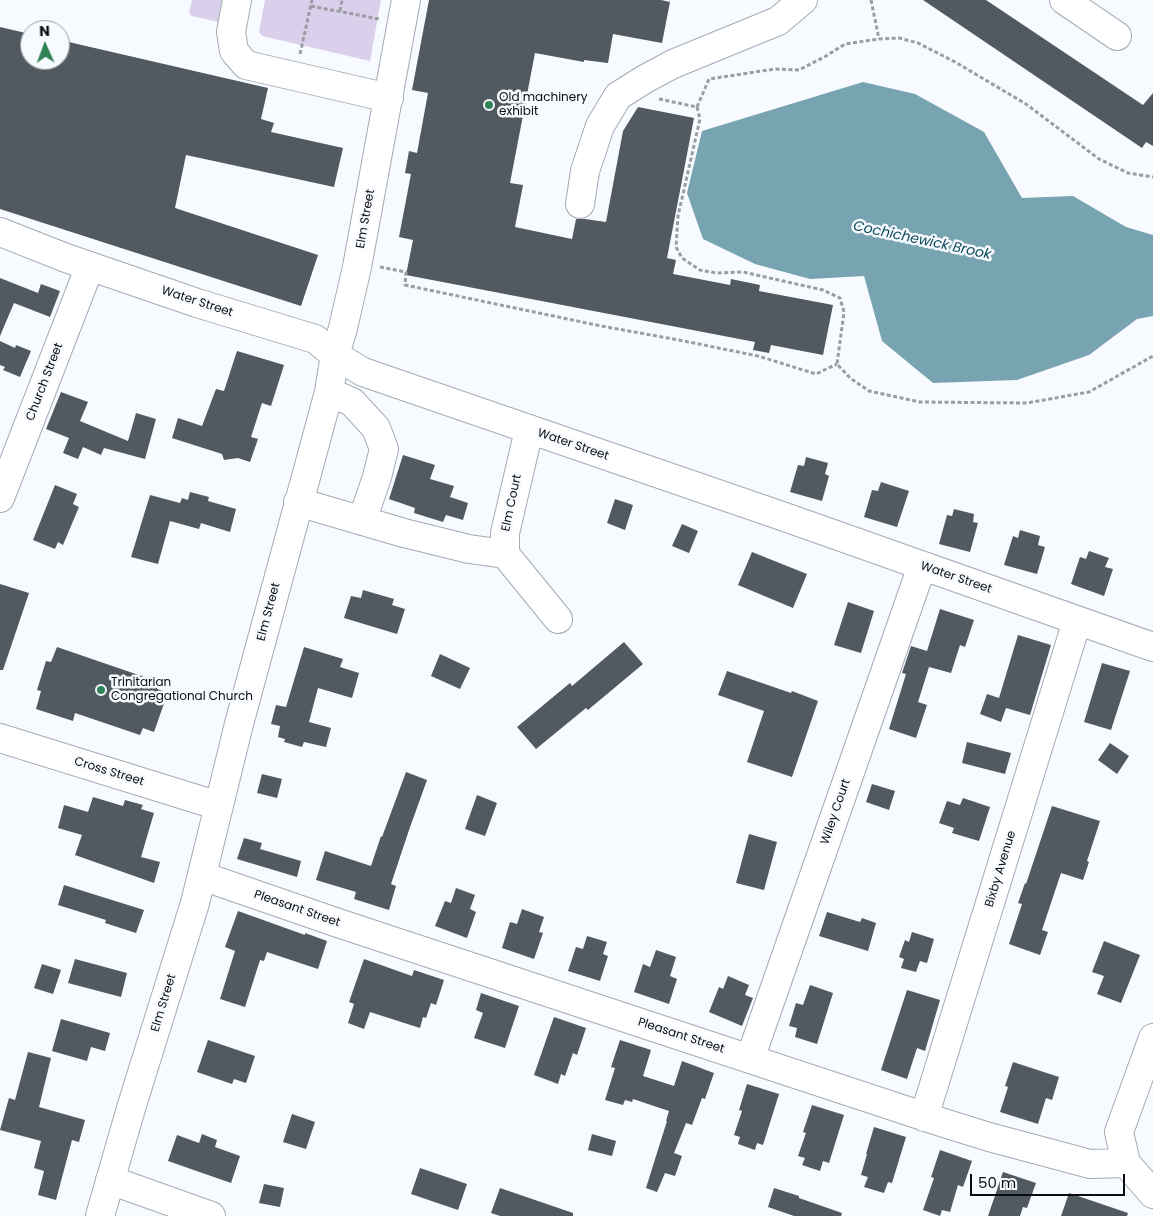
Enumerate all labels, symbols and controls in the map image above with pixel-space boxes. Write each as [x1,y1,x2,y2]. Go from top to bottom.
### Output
north arrow [20,20,70,70]
text: N [39,21,50,41]
place label: Old machinery exhibit [499,91,587,119]
marker: Old machinery exhibit [483,99,495,111]
street label: Elm Street [354,188,378,250]
water label: Cochichewick Brook [852,218,992,264]
street label: Water Street [159,284,235,320]
street label: Church Street [24,341,66,423]
street label: Water Street [535,426,611,464]
street label: Elm Court [499,473,525,533]
street label: Water Street [918,559,994,597]
street label: Elm Street [254,581,284,643]
place label: Trinitarian Congregational Church [111,676,253,704]
marker: Trinitarian Congregational Church [95,684,107,696]
street label: Cross Street [72,755,146,789]
street label: Wiley Court [818,777,854,847]
street label: Bixby Avenue [983,829,1019,909]
street label: Pleasant Street [252,888,342,930]
street label: Elm Street [148,972,180,1034]
street label: Pleasant Street [636,1015,726,1057]
scale bar [973,1164,1128,1196]
text: 50 m [978,1172,1016,1193]

